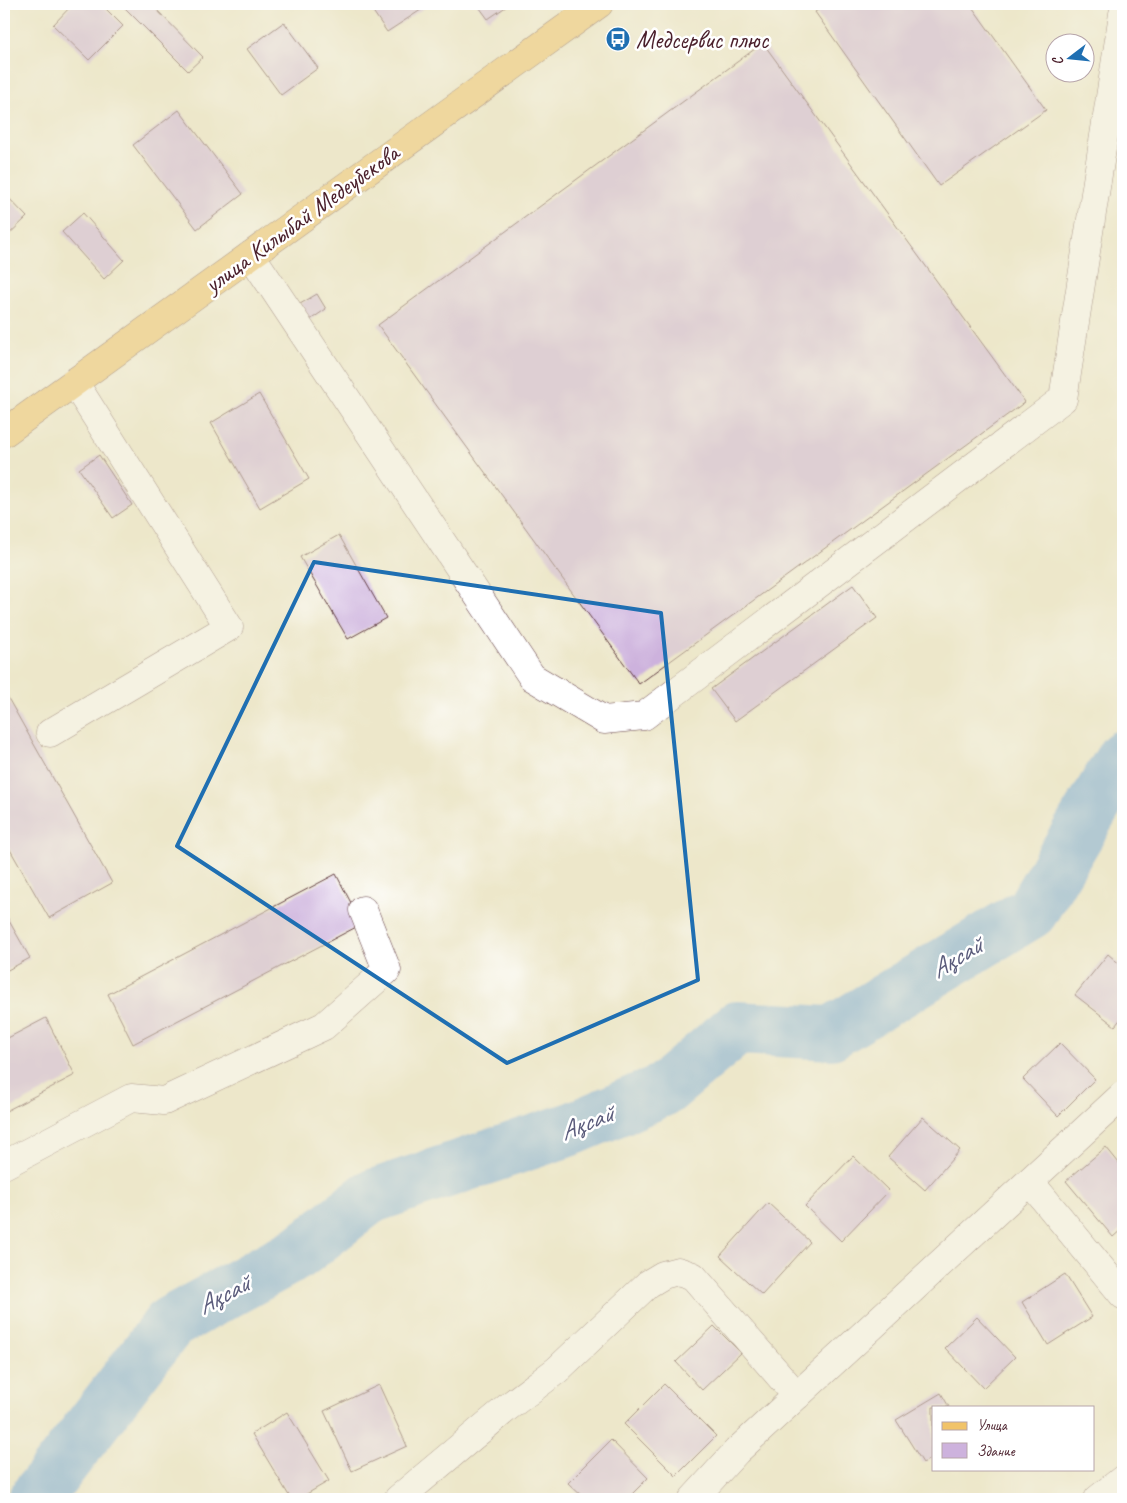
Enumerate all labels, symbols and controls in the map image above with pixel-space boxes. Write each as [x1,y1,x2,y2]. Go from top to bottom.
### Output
place label: Медсервис плюс [636,24,769,56]
bus stop icon: Медсервис плюс [605,26,631,52]
north arrow [1044,32,1094,82]
text: С [1048,54,1067,67]
street label: улица Килыбай Медеубекова [196,136,408,301]
water label: Ақсай [924,927,993,986]
water label: Ақсай [555,1095,622,1148]
water label: Ақсай [191,1265,260,1322]
legend [932,1406,1094,1470]
text: Улица [977,1416,1008,1435]
text: Здание [977,1442,1016,1461]

